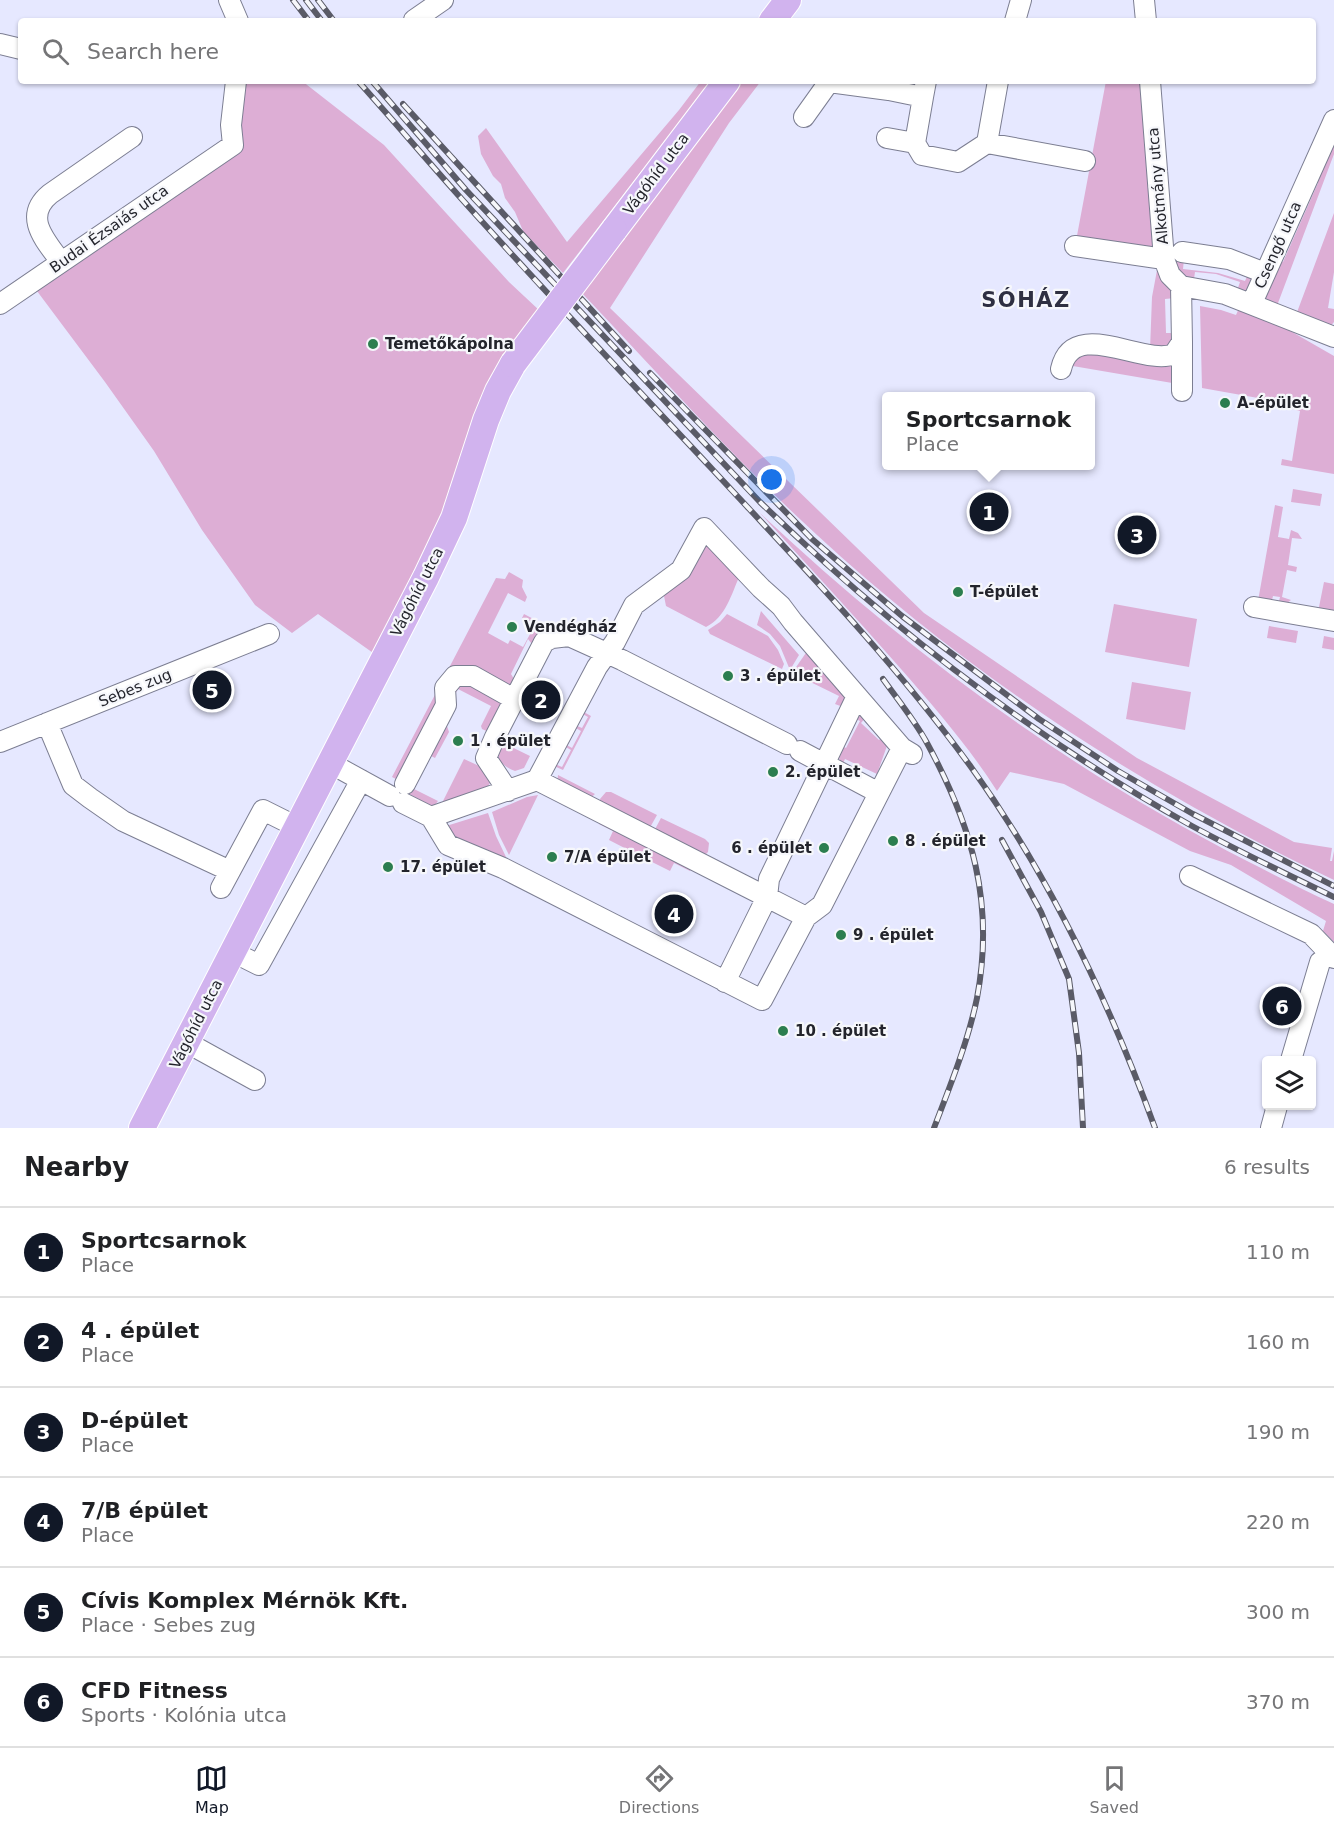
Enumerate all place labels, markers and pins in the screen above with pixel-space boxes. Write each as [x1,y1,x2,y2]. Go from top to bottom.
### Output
place label: Temetőkápolna [385,335,514,353]
marker: Temetőkápolna [366,337,380,351]
place label: A-épület [1237,394,1309,412]
marker: A-épület [1218,396,1232,410]
pin: 1 [970,490,1008,534]
pin: 3 [1118,512,1156,558]
place label: T-épület [970,583,1038,601]
marker: T-épület [951,585,965,599]
place label: Vendégház [524,618,617,636]
marker: Vendégház [505,620,519,634]
place label: 3 . épület [740,667,821,685]
pin: 5 [192,668,232,712]
marker: 3 . épület [721,669,735,683]
pin: 2 [522,678,560,722]
place label: 1 . épület [470,732,551,750]
marker: 1 . épület [451,734,465,748]
place label: 2. épület [785,763,860,781]
marker: 2. épület [766,765,780,779]
place label: 8 . épület [905,832,986,850]
marker: 8 . épület [886,834,900,848]
place label: 6 . épület [731,839,812,857]
marker: 6 . épület [817,841,831,855]
place label: 7/A épület [564,848,651,866]
marker: 7/A épület [545,850,559,864]
place label: 17. épület [400,858,486,876]
marker: 17. épület [381,860,395,874]
pin: 4 [654,892,694,936]
place label: 9 . épület [853,926,934,944]
marker: 9 . épület [834,928,848,942]
pin: 6 [1262,984,1302,1028]
place label: 10 . épület [795,1022,886,1040]
marker: 10 . épület [776,1024,790,1038]

